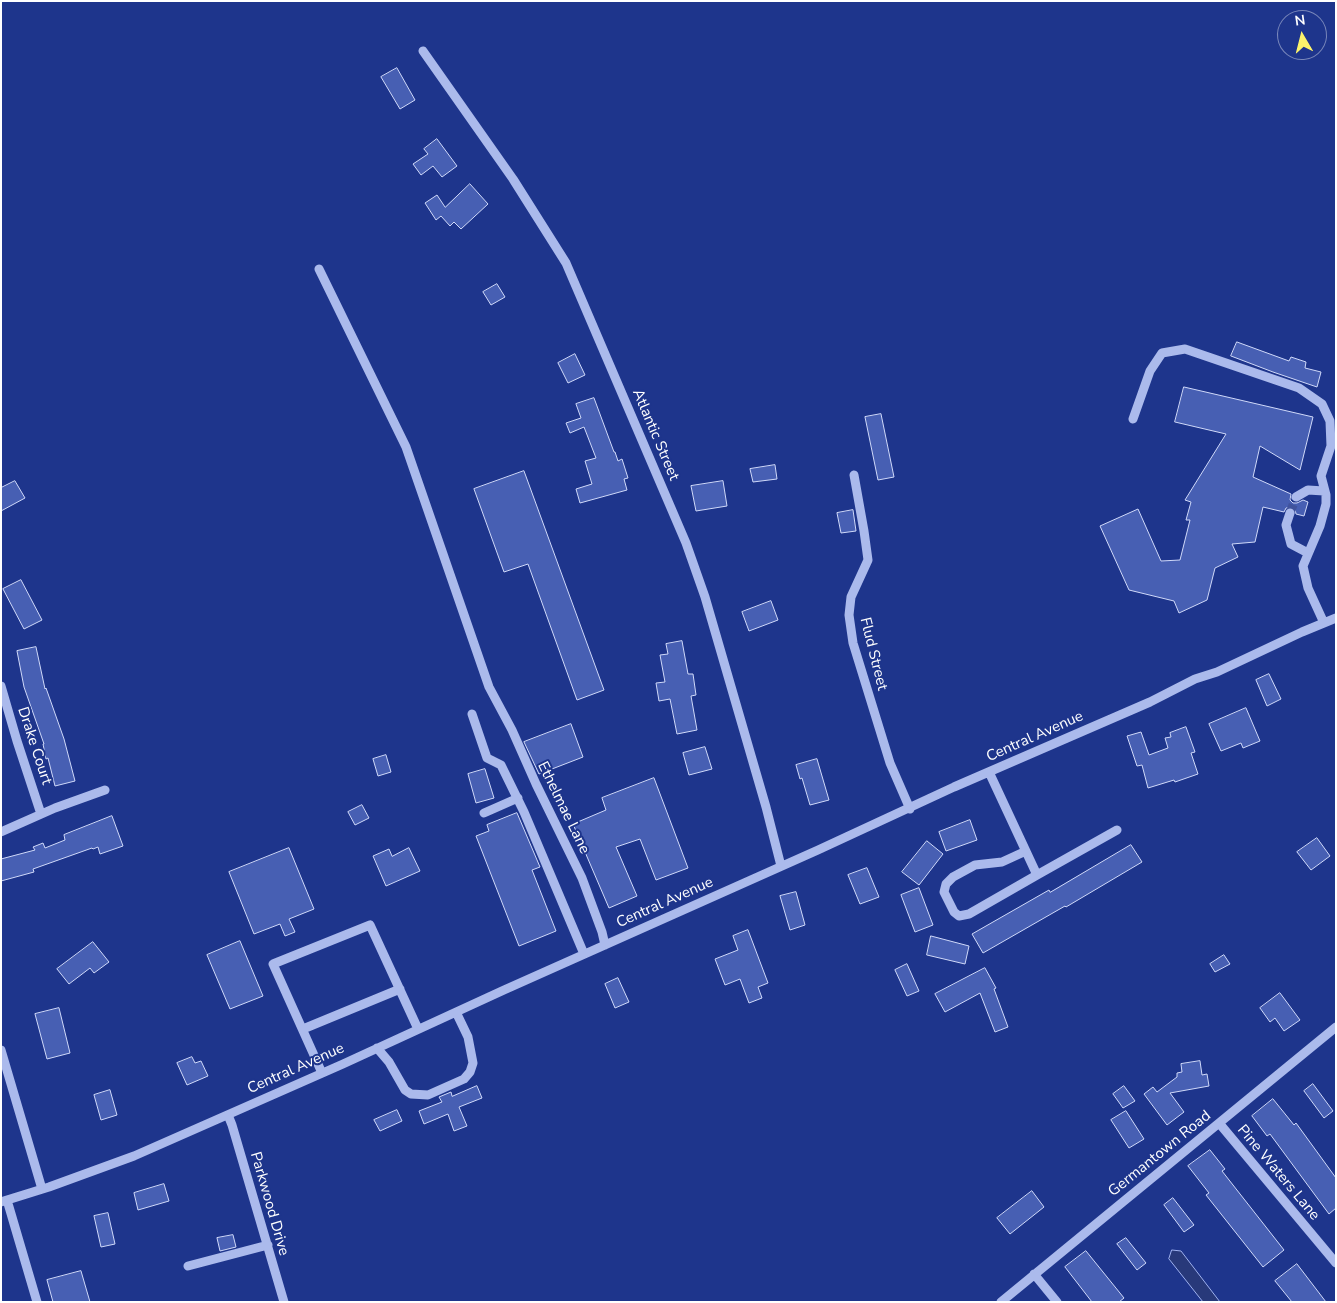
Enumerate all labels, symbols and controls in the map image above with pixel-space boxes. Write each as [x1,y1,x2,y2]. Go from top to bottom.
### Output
north arrow [1277,10,1327,60]
text: N [1293,11,1306,31]
street label: Atlantic Street [628,387,682,483]
street label: Flud Street [855,616,891,692]
street label: Drake Court [13,705,55,787]
street label: Central Avenue [984,708,1086,766]
street label: Ethelmae Lane [533,759,593,857]
street label: Central Avenue [614,874,716,932]
street label: Central Avenue [245,1040,347,1098]
street label: Germantown Road [1105,1107,1215,1201]
street label: Pine Waters Lane [1233,1122,1323,1224]
street label: Parkwood Drive [246,1150,292,1258]

